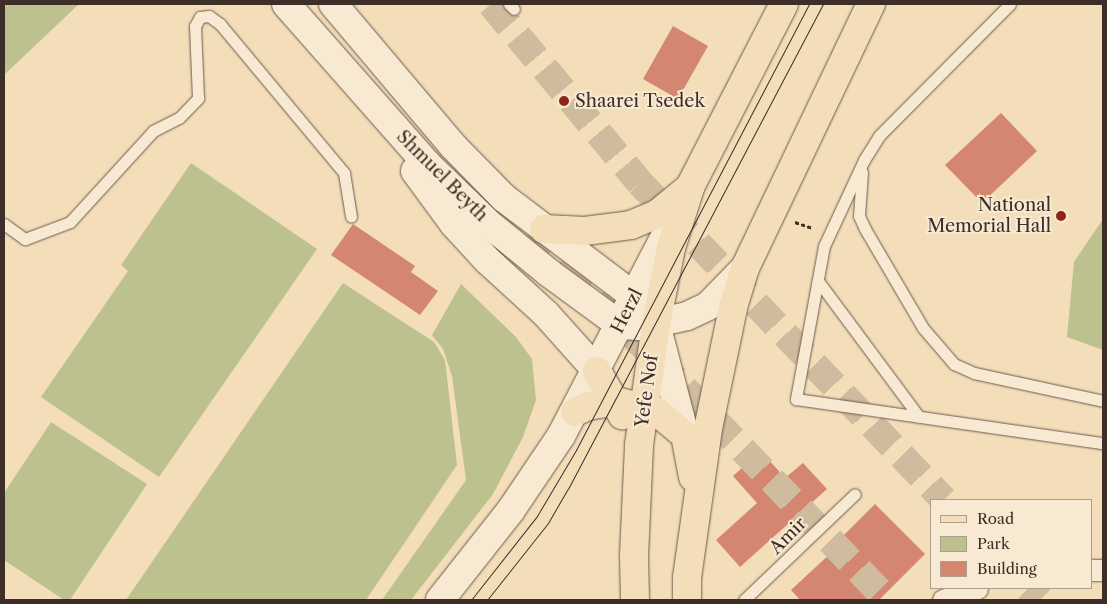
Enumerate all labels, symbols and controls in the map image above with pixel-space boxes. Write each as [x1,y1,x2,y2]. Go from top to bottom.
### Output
place label: Shaarei Tsedek [575,90,705,112]
marker: Shaarei Tsedek [557,94,571,108]
street label: Shmuel Beyth [392,126,492,226]
place label: National Memorial Hall [927,195,1051,238]
marker: National Memorial Hall [1055,210,1067,222]
street label: Herzl [607,285,647,337]
street label: Yefe Nof [631,353,663,429]
legend [930,499,1092,589]
text: Road [977,509,1014,528]
street label: Amir [765,513,811,559]
text: Park [977,534,1010,553]
text: Building [977,559,1037,578]

